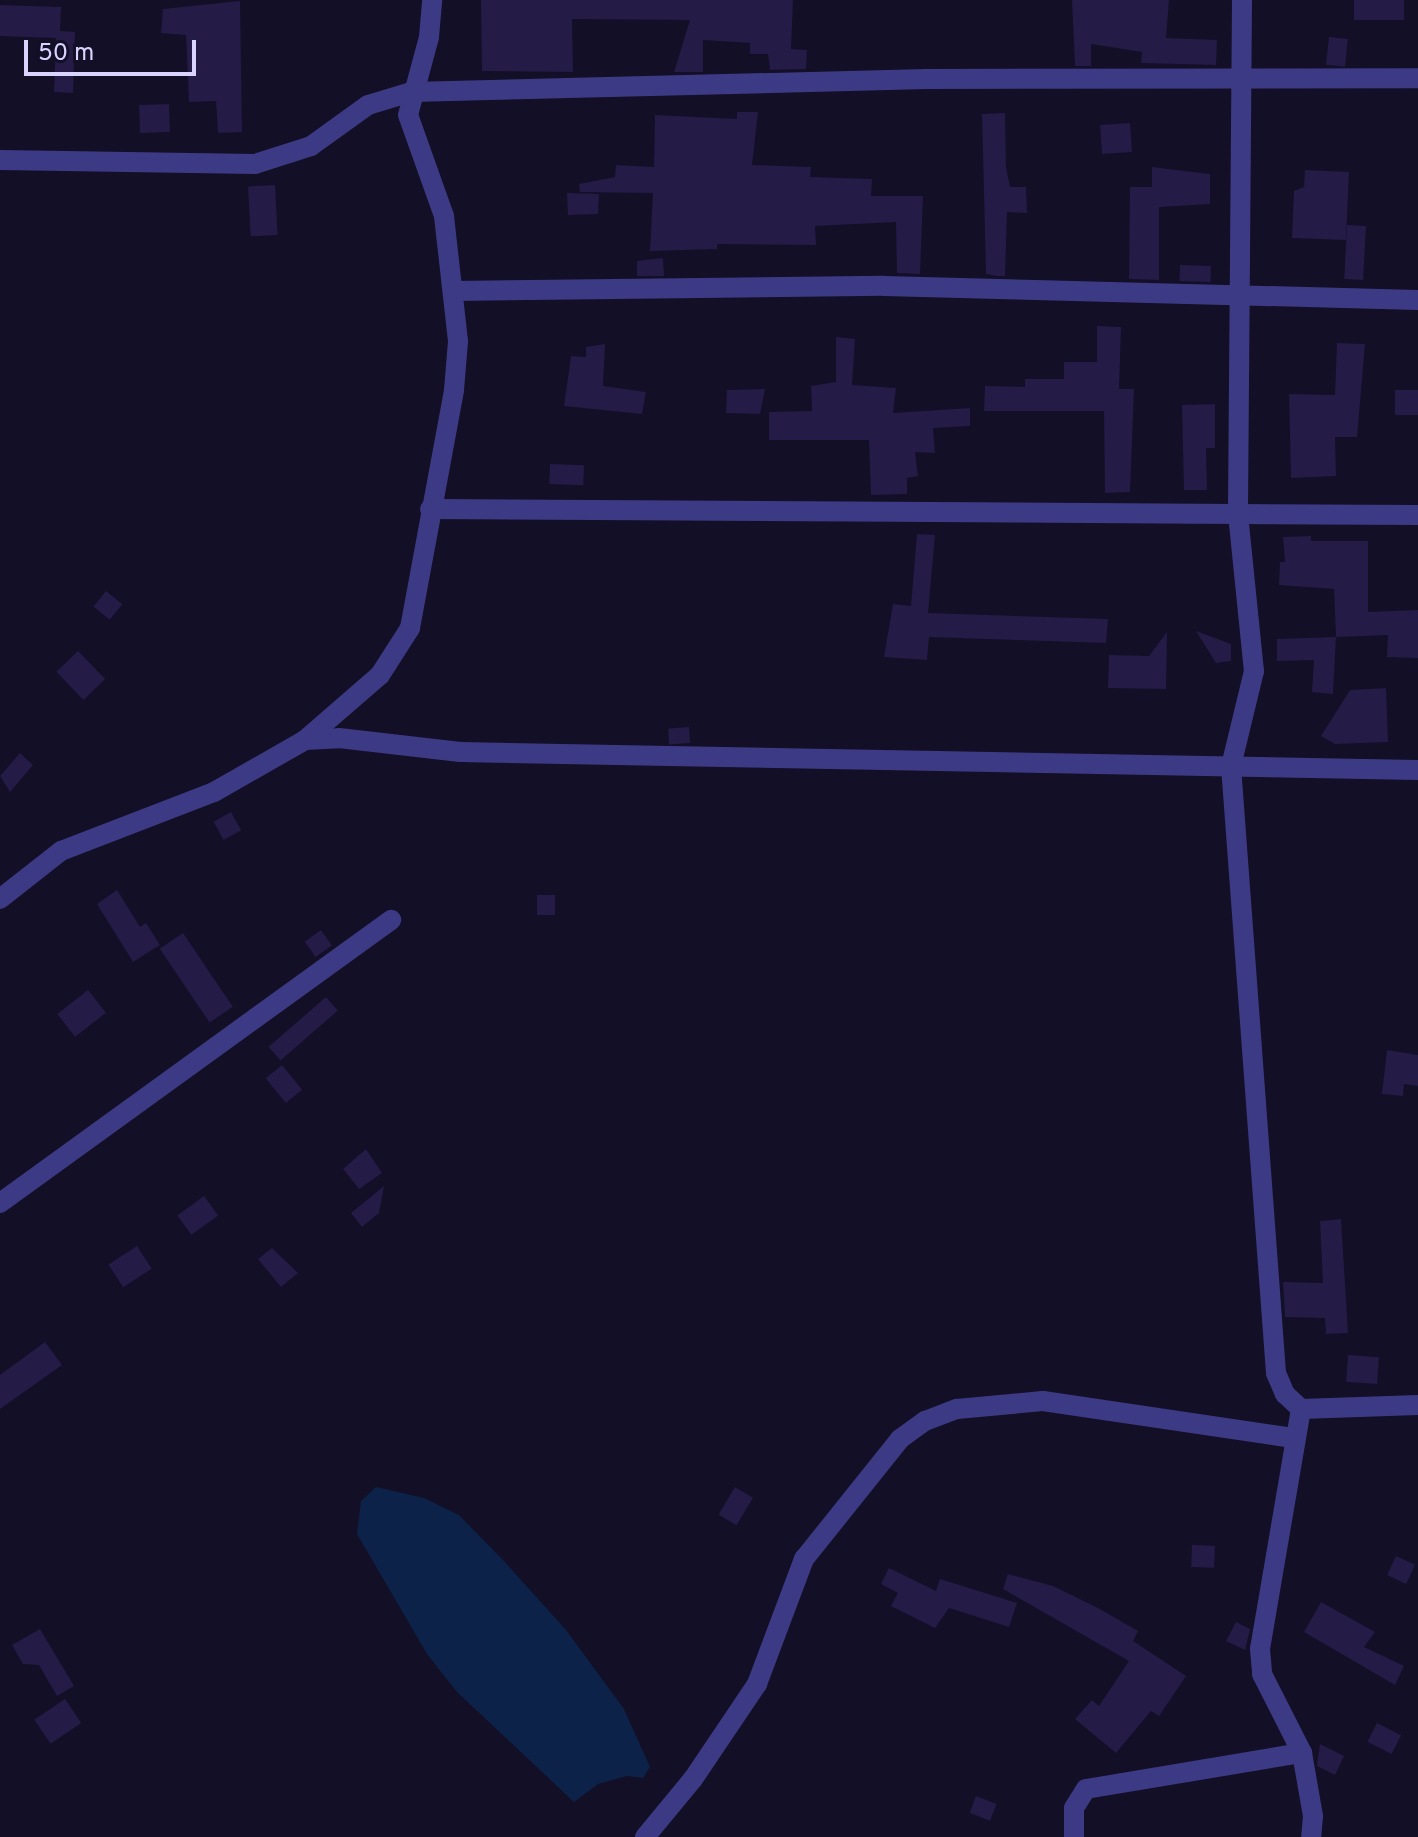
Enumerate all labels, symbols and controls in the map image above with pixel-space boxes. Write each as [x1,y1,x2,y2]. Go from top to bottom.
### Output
scale bar [28,24,200,74]
text: 50 m [38,39,94,69]

